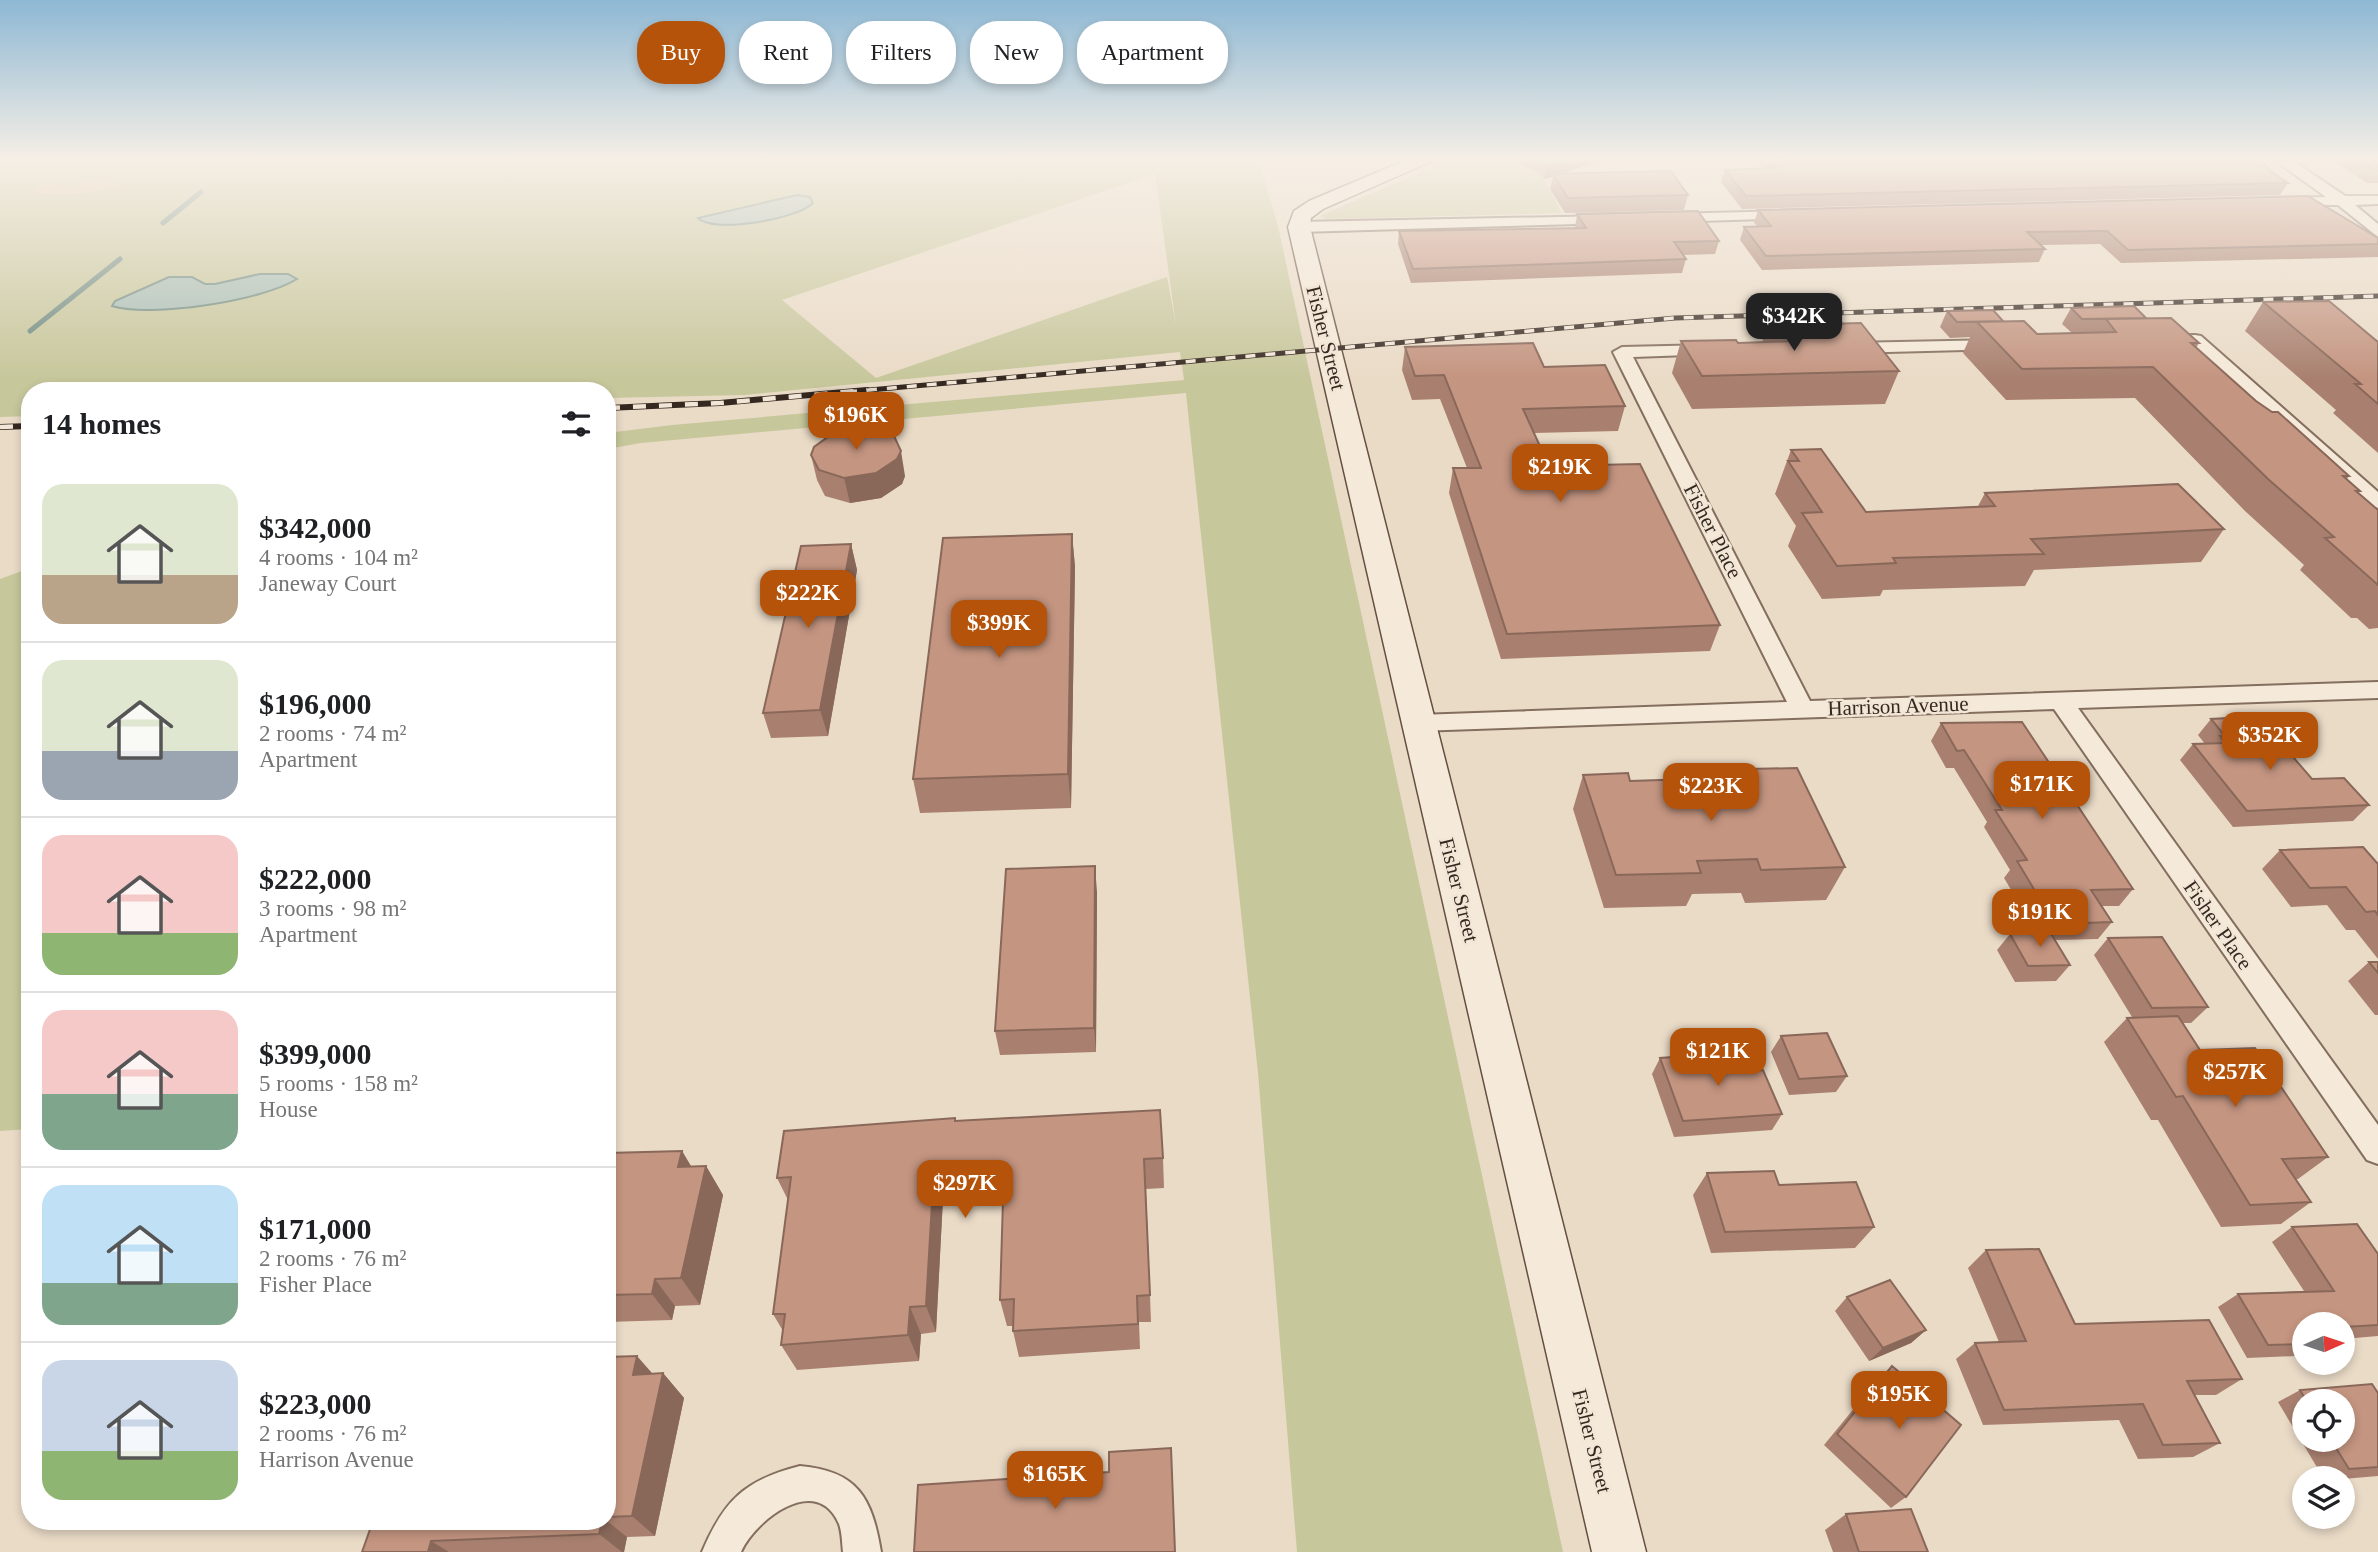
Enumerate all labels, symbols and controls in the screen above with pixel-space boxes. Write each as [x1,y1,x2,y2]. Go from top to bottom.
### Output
chip: Buy [637,21,725,84]
chip: Rent [739,21,832,84]
chip: Filters [846,21,956,84]
chip: New [970,21,1063,84]
chip: Apartment [1077,21,1228,84]
street label: Fisher Street [1301,283,1351,393]
pin: $342K [1745,294,1843,353]
text: $342K [1762,303,1826,328]
pin: $196K [807,392,905,452]
text: $196K [824,402,888,427]
icon: filters [557,405,595,443]
text: 14 homes [42,407,161,440]
pin: $219K [1511,444,1609,504]
text: $219K [1528,454,1592,479]
street label: Fisher Place [1679,480,1747,582]
text: $342,000 [259,511,372,544]
icon: home [98,512,182,596]
text: 4 rooms · 104 m² [259,545,418,570]
pin: $222K [759,570,857,630]
text: Janeway Court [259,571,396,596]
text: $222K [776,580,840,605]
pin: $399K [950,600,1048,660]
text: $399K [967,610,1031,635]
text: $196,000 [259,687,372,720]
icon: home [98,688,182,772]
street label: Harrison Avenue [1827,692,1969,720]
pin: $352K [2221,712,2319,772]
text: 2 rooms · 74 m² [259,721,406,746]
text: $352K [2238,722,2302,747]
text: Apartment [259,747,357,772]
pin: $171K [1993,762,2091,821]
pin: $223K [1662,764,1760,823]
text: $171K [2010,771,2074,796]
text: $223K [1679,773,1743,798]
street label: Fisher Street [1434,835,1484,945]
text: $222,000 [259,862,372,895]
icon: home [98,863,182,947]
street label: Fisher Place [2179,876,2257,974]
pin: $191K [1991,890,2089,949]
text: 3 rooms · 98 m² [259,896,406,921]
text: $191K [2008,899,2072,924]
text: Apartment [259,922,357,947]
pin: $121K [1669,1028,1767,1088]
text: $399,000 [259,1037,372,1070]
icon: home [98,1038,182,1122]
text: $121K [1686,1038,1750,1063]
pin: $257K [2186,1050,2284,1109]
text: $257K [2203,1059,2267,1084]
text: 5 rooms · 158 m² [259,1071,418,1096]
text: House [259,1097,318,1122]
pin: $297K [916,1160,1014,1220]
text: $297K [933,1170,997,1195]
text: $171,000 [259,1212,372,1245]
icon: home [98,1213,182,1297]
text: 2 rooms · 76 m² [259,1246,406,1271]
text: Fisher Place [259,1272,372,1297]
north arrow [2292,1312,2356,1376]
map controls [2292,1312,2355,1529]
pin: $195K [1850,1372,1948,1431]
text: $195K [1867,1381,1931,1406]
street label: Fisher Street [1567,1386,1617,1496]
text: $223,000 [259,1387,372,1420]
icon: home [98,1388,182,1472]
button: locate [2292,1389,2355,1452]
text: 2 rooms · 76 m² [259,1421,406,1446]
text: Harrison Avenue [259,1447,414,1472]
pin: $165K [1006,1452,1104,1511]
text: $165K [1023,1461,1087,1486]
button: layers [2292,1466,2355,1529]

